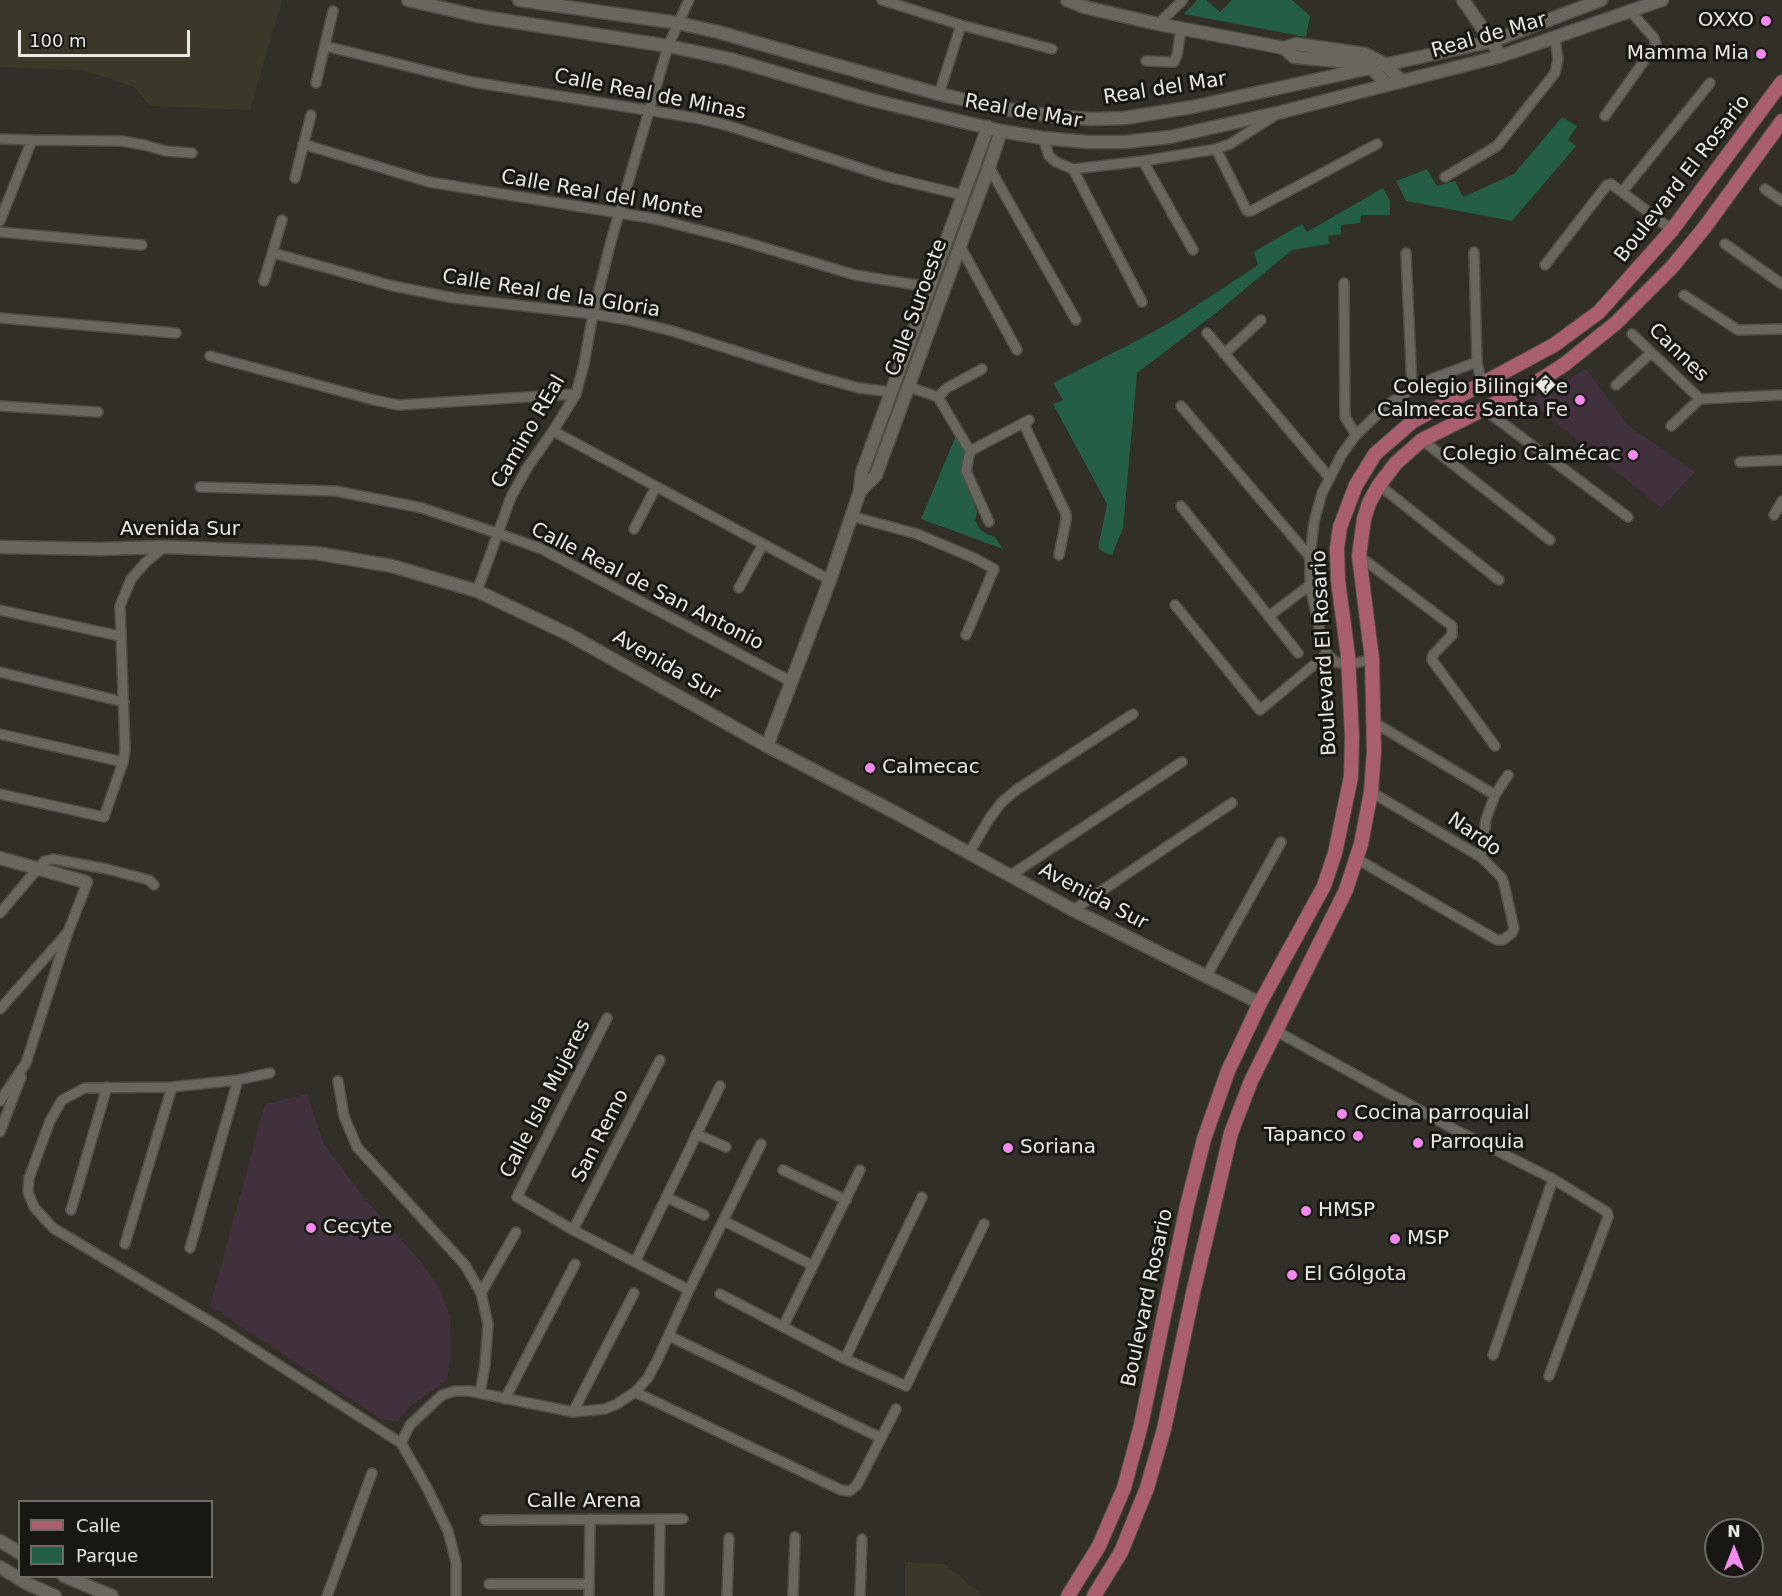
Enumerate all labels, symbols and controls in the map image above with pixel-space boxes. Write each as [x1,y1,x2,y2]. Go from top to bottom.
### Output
street label: Real de Mar [1429,8,1549,64]
place label: OXXO [1698,9,1754,33]
marker: OXXO [1759,14,1773,28]
scale bar [21,18,194,56]
text: 100 m [29,30,87,51]
place label: Mamma Mia [1627,42,1749,66]
marker: Mamma Mia [1754,47,1768,61]
street label: Calle Real de Minas [552,65,748,125]
street label: Real del Mar [1102,67,1228,111]
street label: Real de Mar [963,90,1083,134]
street label: Boulevard El Rosario [1610,90,1756,268]
street label: Calle Real del Monte [499,165,705,225]
street label: Calle Suroeste [881,236,953,380]
street label: Calle Real de la Gloria [440,265,662,323]
street label: Cannes [1643,319,1713,387]
street label: Camino REal [487,371,571,493]
place label: Colegio Bilingi�e Calmecac Santa Fe [1377,376,1568,423]
marker: Colegio Bilingi�e Calmecac Santa Fe [1573,393,1587,407]
place label: Colegio Calmécac [1442,443,1621,467]
marker: Colegio Calmécac [1626,448,1640,462]
street label: Avenida Sur [120,518,240,542]
street label: Calle Real de San Antonio [527,518,767,656]
street label: Boulevard El Rosario [1308,550,1342,756]
street label: Avenida Sur [608,626,724,706]
place label: Calmecac [882,756,980,780]
marker: Calmecac [863,761,877,775]
street label: Nardo [1443,808,1505,862]
street label: Avenida Sur [1034,858,1152,936]
street label: Calle Isla Mujeres [496,1016,596,1182]
street label: San Remo [567,1086,635,1186]
place label: Cocina parroquial [1354,1102,1530,1126]
marker: Cocina parroquial [1335,1107,1349,1121]
place label: Tapanco [1264,1124,1346,1148]
marker: Tapanco [1351,1129,1365,1143]
place label: Parroquia [1430,1131,1524,1155]
place label: Soriana [1020,1136,1096,1160]
marker: Parroquia [1411,1136,1425,1150]
marker: Soriana [1001,1141,1015,1155]
place label: HMSP [1318,1199,1375,1223]
marker: HMSP [1299,1204,1313,1218]
street label: Boulevard Rosario [1117,1207,1179,1389]
place label: Cecyte [323,1216,392,1240]
marker: Cecyte [304,1221,318,1235]
place label: MSP [1407,1227,1449,1251]
marker: MSP [1388,1232,1402,1246]
place label: El Gólgota [1304,1263,1407,1287]
marker: El Gólgota [1285,1268,1299,1282]
street label: Calle Arena [527,1490,641,1514]
legend [18,1500,213,1578]
text: Calle [76,1515,121,1536]
north arrow [1704,1518,1764,1578]
text: N [1727,1522,1741,1541]
text: Parque [76,1545,138,1566]

